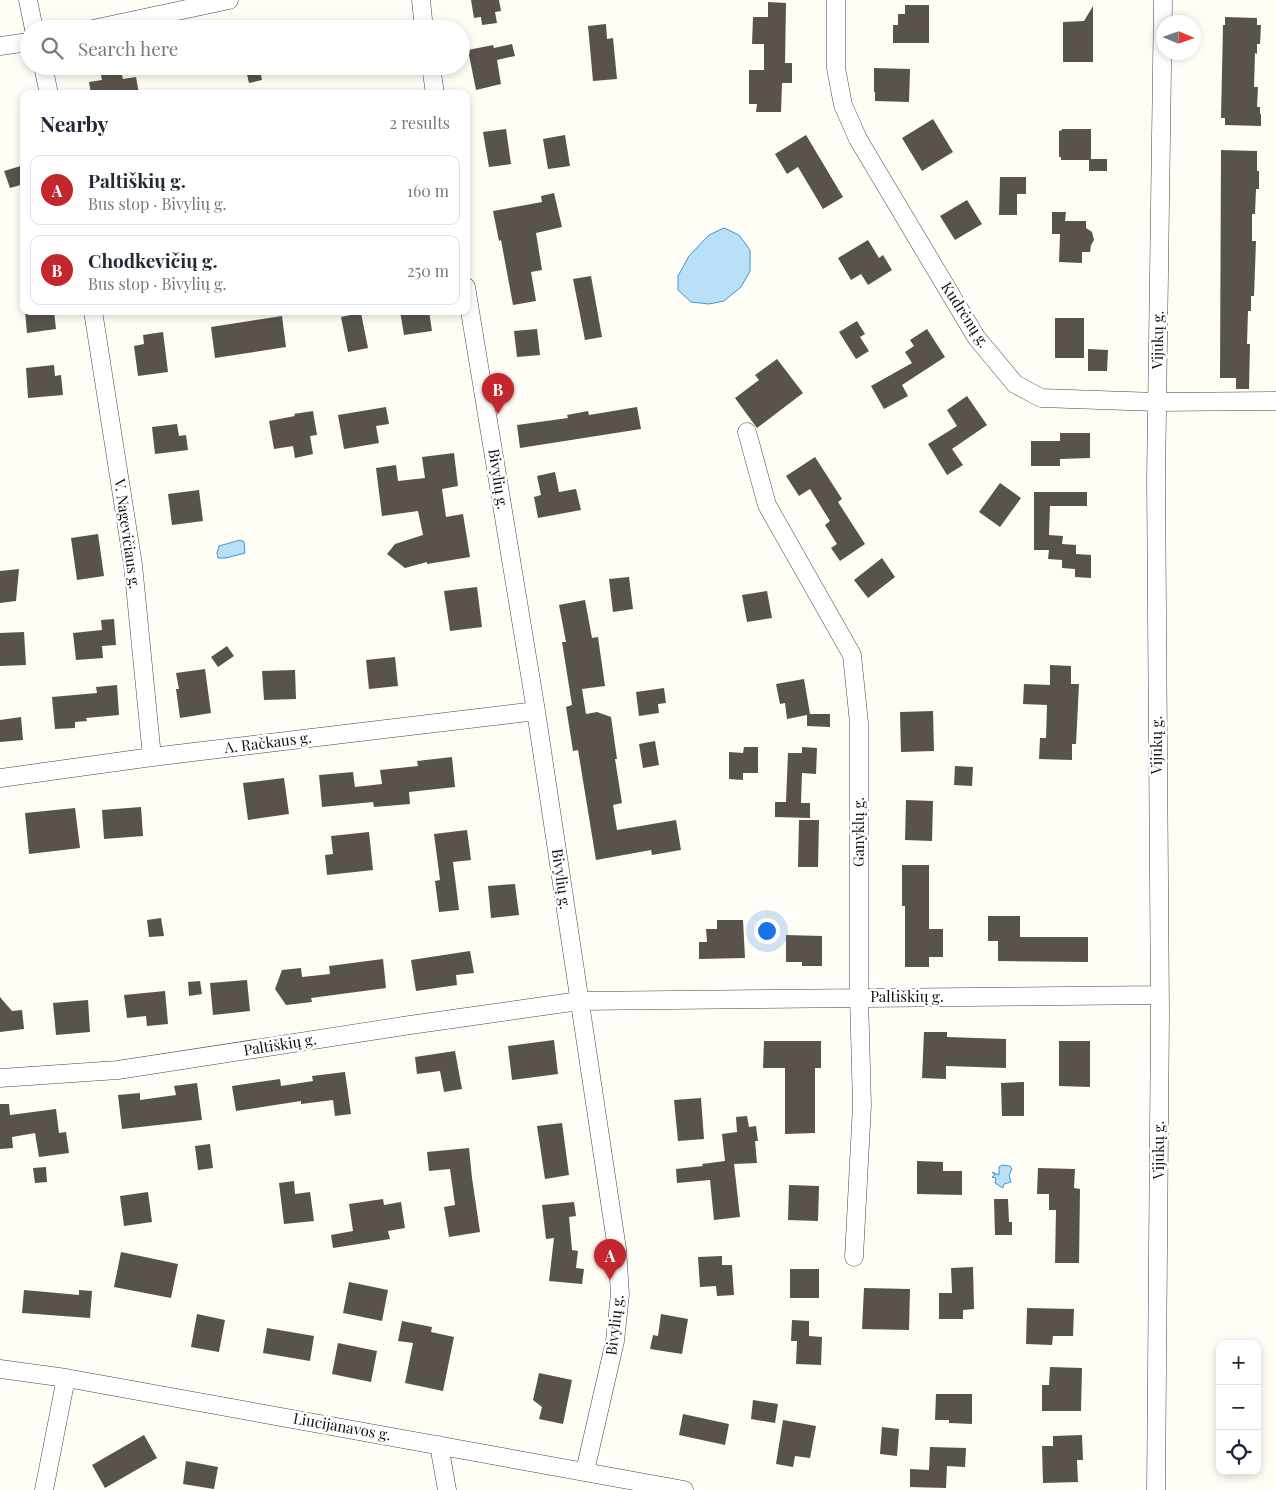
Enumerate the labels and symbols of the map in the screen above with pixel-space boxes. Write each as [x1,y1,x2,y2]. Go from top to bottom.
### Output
north arrow [1156,15,1201,60]
street label: Kudrėnų g. [937,278,994,351]
street label: Vijūkų g. [1146,311,1168,370]
pin: B [482,373,514,414]
street label: Bivylių g. [484,447,514,511]
street label: V. Nagevičiaus g. [110,477,146,590]
street label: Vijūkų g. [1146,716,1166,775]
street label: A. Račkaus g. [222,727,313,757]
street label: Ganyklų g. [848,797,868,867]
street label: Bivylių g. [548,847,576,910]
your location [754,918,780,944]
street label: Paltiškių g. [870,986,944,1006]
street label: Paltiškių g. [242,1028,318,1060]
street label: Vijūkų g. [1148,1121,1168,1180]
pin: A [594,1239,626,1280]
street label: Bivylių g. [600,1293,628,1356]
street label: Liucijanavos g. [292,1408,393,1444]

